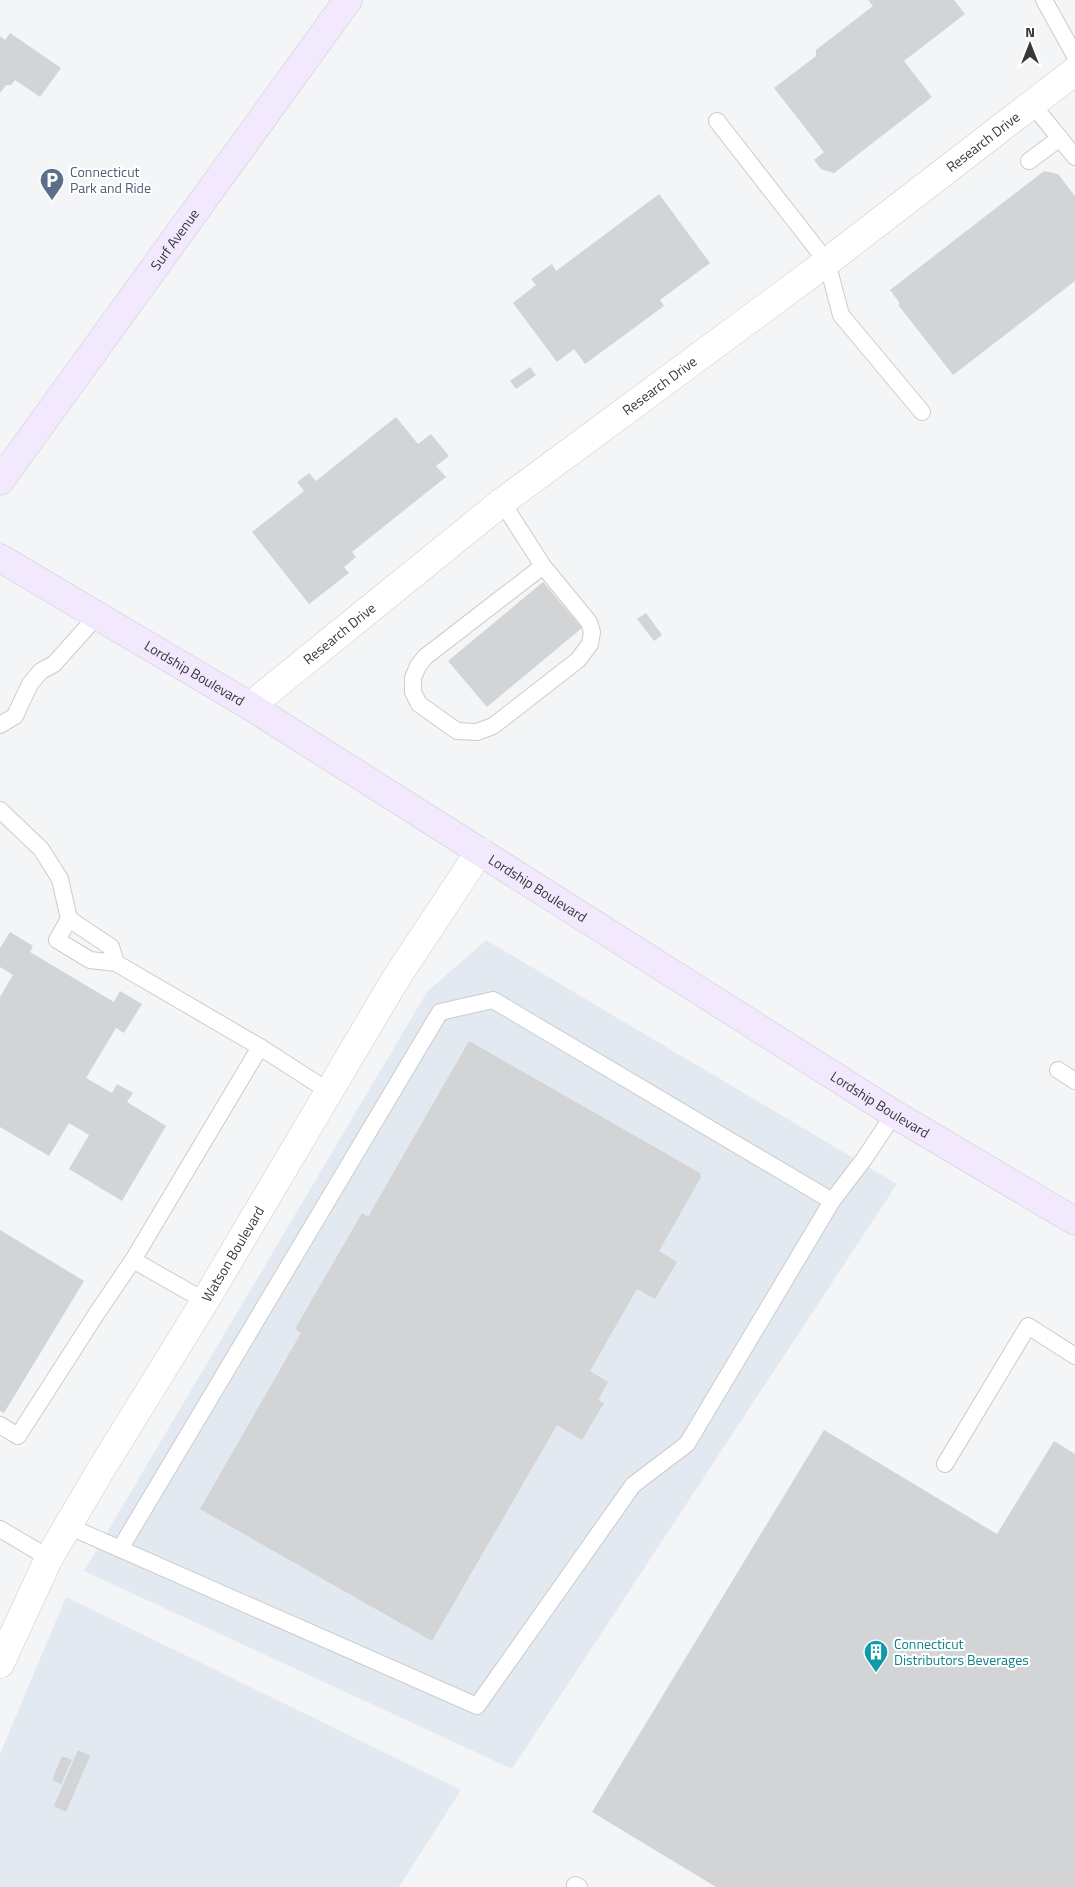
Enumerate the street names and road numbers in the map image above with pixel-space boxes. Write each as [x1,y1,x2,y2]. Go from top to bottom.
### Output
street label: Research Drive [941,106,1024,177]
street label: Surf Avenue [145,204,204,274]
street label: Research Drive [617,351,701,420]
street label: Research Drive [298,597,380,669]
street label: Lordship Boulevard [141,635,249,711]
street label: Lordship Boulevard [484,849,591,927]
street label: Lordship Boulevard [827,1065,934,1143]
street label: Watson Boulevard [196,1202,269,1306]

